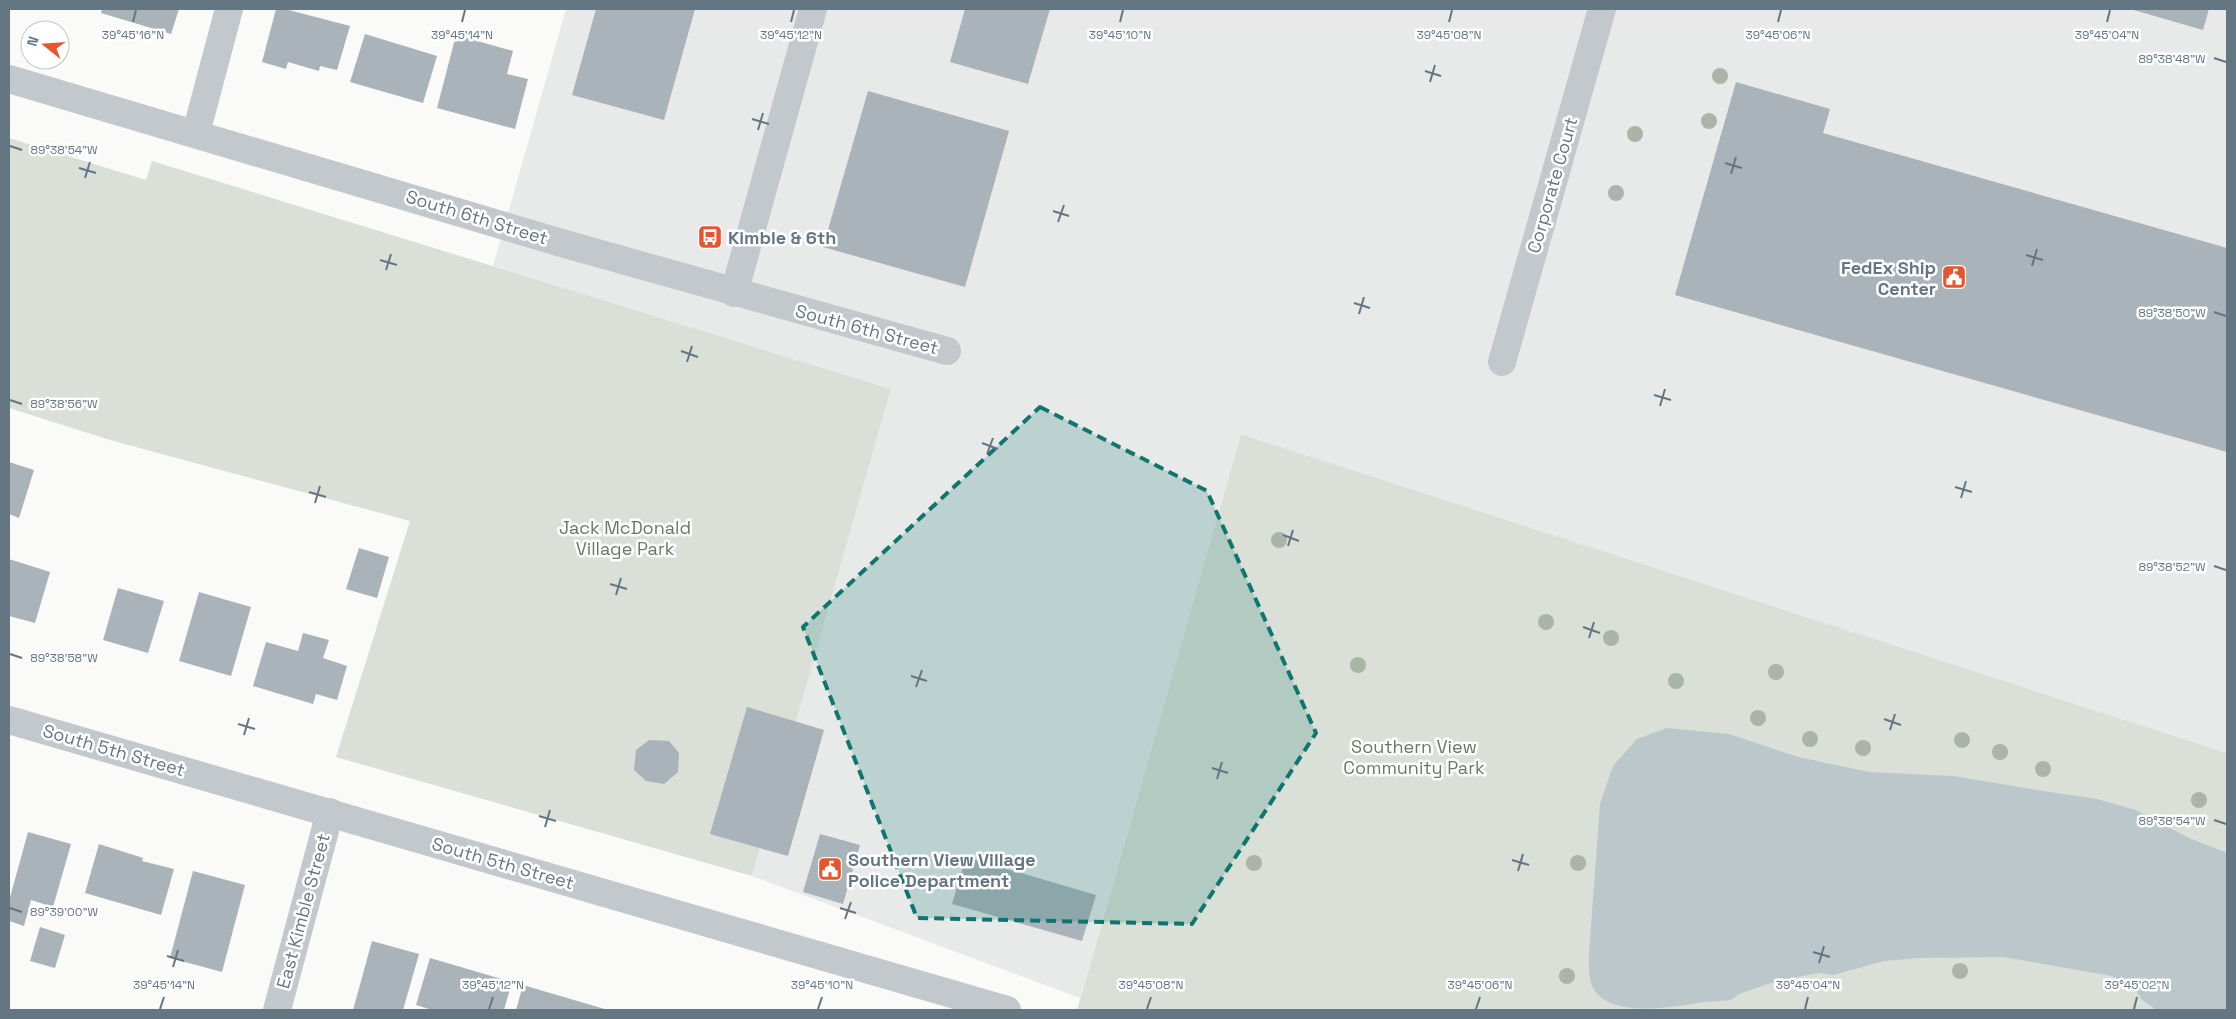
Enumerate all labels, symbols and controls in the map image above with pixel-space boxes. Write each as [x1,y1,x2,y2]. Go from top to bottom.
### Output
north arrow [20,20,70,70]
text: 39°45'16"N [102,27,164,43]
text: 39°45'14"N [431,27,493,43]
text: 39°45'12"N [760,27,822,43]
text: 39°45'10"N [1089,27,1151,43]
text: 39°45'08"N [1416,27,1482,43]
text: 39°45'06"N [1746,27,1810,43]
text: 39°45'04"N [2075,27,2139,43]
text: N [23,34,43,48]
text: 89°38'48"W [2138,51,2206,67]
street label: Corporate Court [1522,114,1582,256]
text: 89°38'54"W [31,142,98,158]
street label: South 6th Street [403,185,551,249]
bus stop icon: Kimble & 6th [697,224,723,250]
place label: Kimble & 6th [728,226,836,249]
place label: FedEx Ship Center [1841,256,1936,300]
public building icon: FedEx Ship Center [1941,264,1967,290]
street label: South 6th Street [793,299,941,359]
text: 89°38'50"W [2138,305,2206,321]
text: 89°38'56"W [30,396,98,412]
park label: Jack McDonald Village Park [559,516,691,560]
text: 89°38'52"W [2138,559,2206,575]
text: 89°38'58"W [30,650,98,666]
street label: South 5th Street [40,719,188,781]
park label: Southern View Community Park [1343,735,1485,779]
text: 89°38'54"W [2139,813,2206,829]
street label: East Kimble Street [271,831,335,991]
street label: South 5th Street [429,832,577,894]
place label: Southern View Village Police Department [848,848,1036,892]
public building icon: Southern View Village Police Department [817,856,843,882]
text: 89°39'00"W [30,904,98,920]
text: 39°45'14"N [133,977,195,993]
text: 39°45'12"N [462,977,524,993]
text: 39°45'10"N [791,977,853,993]
text: 39°45'08"N [1118,977,1184,993]
text: 39°45'06"N [1448,977,1512,993]
text: 39°45'04"N [1776,977,1840,993]
text: 39°45'02"N [2105,977,2169,993]

